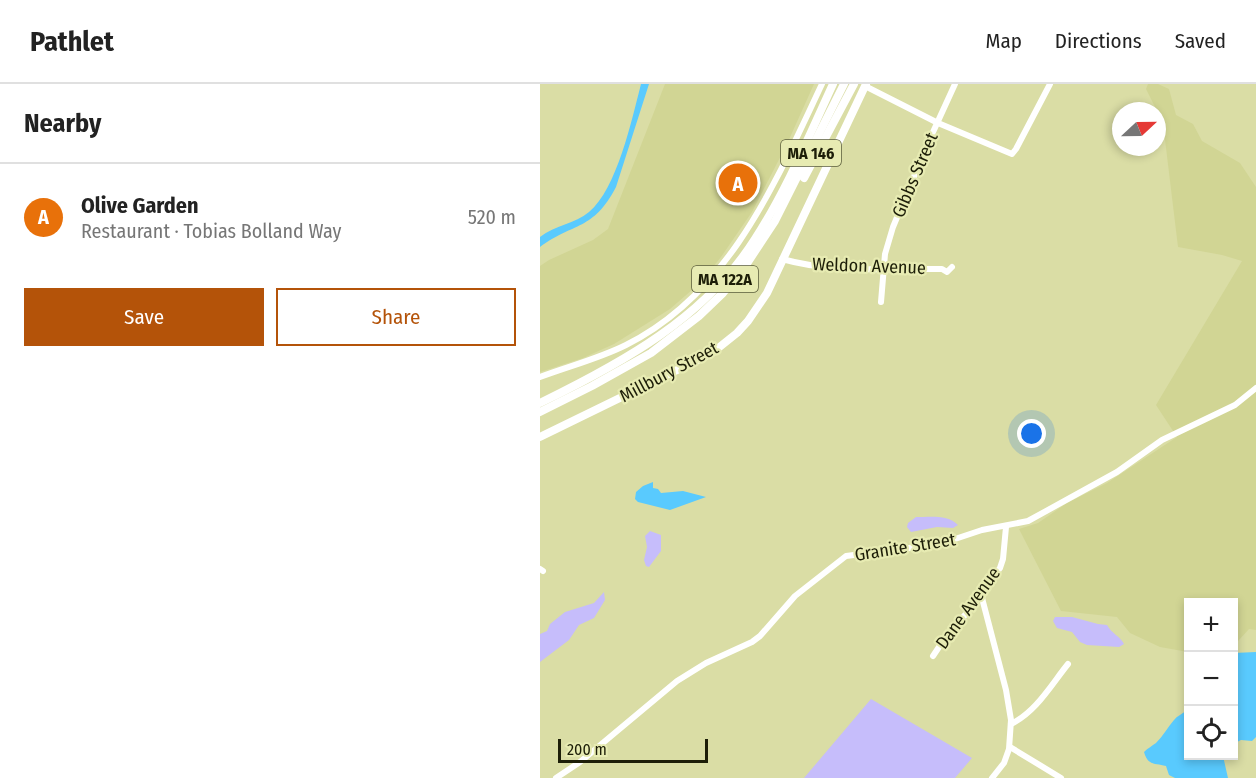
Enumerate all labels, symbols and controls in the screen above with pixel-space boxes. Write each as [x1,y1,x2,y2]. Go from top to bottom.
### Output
text: Pathlet [30,25,114,58]
text: Map [985,28,1022,54]
text: Directions [1055,28,1142,54]
text: Saved [1175,28,1226,54]
north arrow [1112,102,1166,156]
text: Nearby [24,108,101,139]
street label: Gibbs Street [887,129,943,221]
road number: MA 146 [781,140,841,166]
pin: A [718,160,758,206]
text: Olive Garden [81,192,198,219]
text: A [38,205,49,229]
text: 520 m [468,205,516,229]
text: Restaurant · Tobias Bolland Way [81,219,341,243]
street label: Weldon Avenue [812,253,926,279]
road number: MA 122A [692,266,758,292]
button: Save [24,288,264,346]
button: Share [276,288,516,346]
street label: Millbury Street [616,337,722,407]
your location [1017,419,1046,448]
street label: Granite Street [853,528,957,566]
street label: Dane Avenue [931,563,1005,653]
map controls [1184,598,1238,760]
button: + [1184,598,1238,652]
button: − [1184,652,1238,706]
button: locate [1184,706,1238,760]
scale bar [558,736,708,764]
text: 200 m [567,740,607,759]

